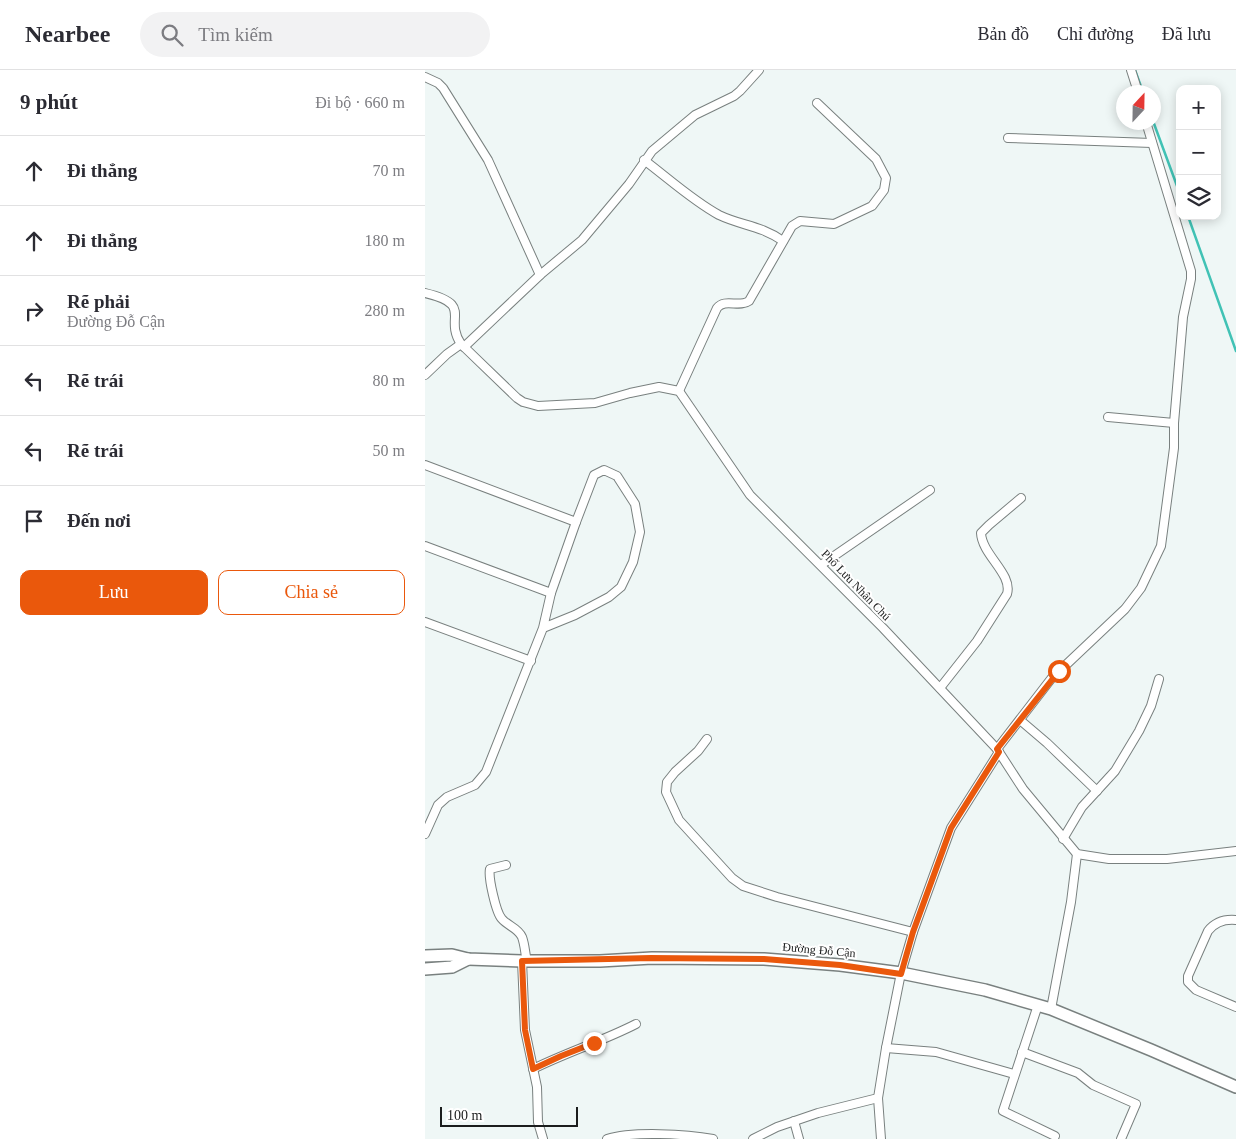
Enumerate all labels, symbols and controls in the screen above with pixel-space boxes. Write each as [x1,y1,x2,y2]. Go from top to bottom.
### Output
search box [140,12,490,57]
text: Nearbee [25,21,110,47]
icon: search [158,21,186,49]
text: Tìm kiếm [198,24,273,45]
text: Bản đồ [977,24,1029,44]
text: Chỉ đường [1057,24,1134,44]
text: Đã lưu [1162,24,1211,44]
north arrow [1116,85,1161,130]
map controls [1176,85,1221,220]
button: + [1176,85,1221,130]
text: 9 phút [20,90,78,114]
text: Đi bộ · 660 m [315,94,405,111]
button: − [1176,130,1221,175]
icon: ahead [20,157,48,185]
text: Đi thẳng [67,160,137,181]
text: 70 m [373,162,405,179]
button: layers [1176,175,1221,220]
icon: ahead [20,227,48,255]
text: Đi thẳng [67,230,137,251]
text: 180 m [365,232,405,249]
text: Rẽ phải [67,291,130,312]
icon: right [20,297,48,325]
text: 280 m [365,302,405,319]
text: Đường Đỗ Cận [67,313,165,330]
icon: left [20,367,48,395]
text: Rẽ trái [67,370,123,391]
text: 80 m [373,372,405,389]
icon: left [20,437,48,465]
text: Rẽ trái [67,440,123,461]
text: 50 m [373,442,405,459]
icon: arrive [20,507,48,535]
text: Đến nơi [67,510,131,531]
street label: Phố Lưu Nhân Chú [818,547,894,623]
button: Lưu [20,570,208,615]
button: Chia sẻ [218,570,405,615]
route start [1048,660,1071,683]
street label: Đường Đỗ Cận [782,940,856,960]
route end [583,1032,606,1055]
scale bar [440,1104,577,1127]
text: 100 m [447,1108,482,1123]

